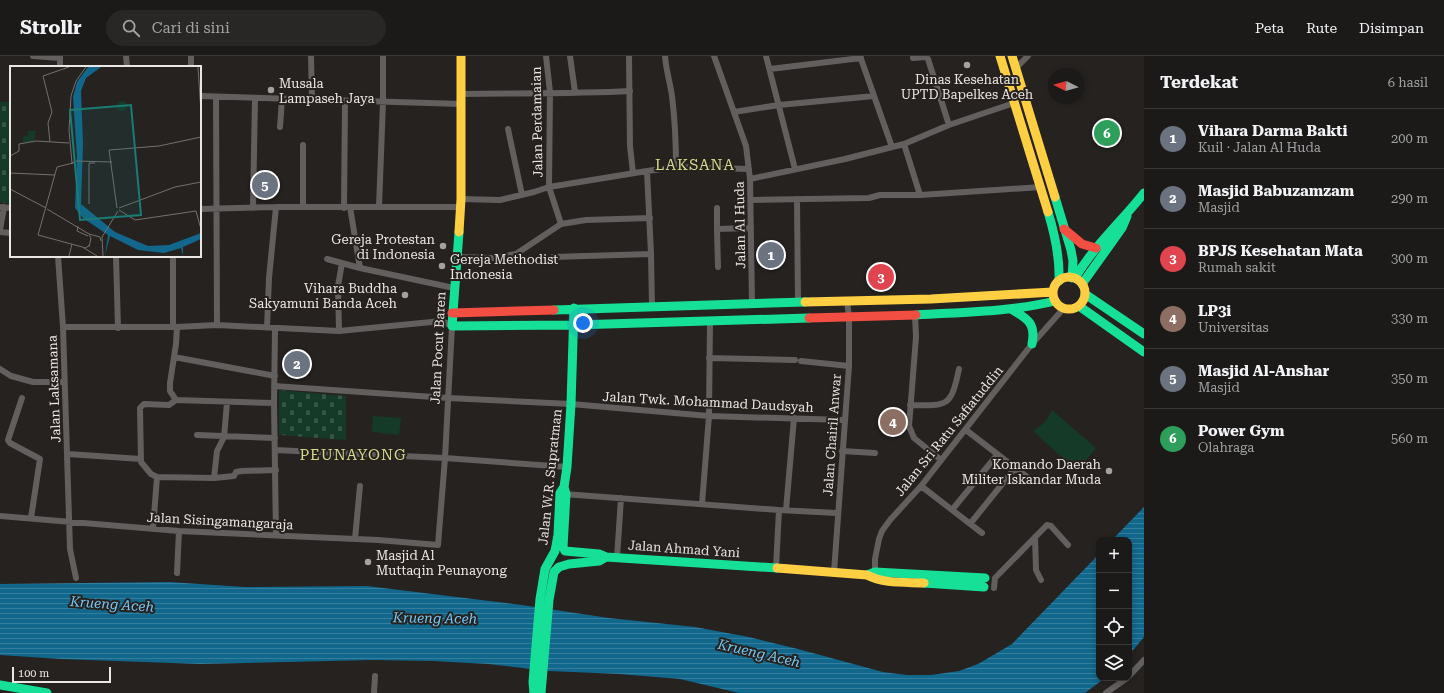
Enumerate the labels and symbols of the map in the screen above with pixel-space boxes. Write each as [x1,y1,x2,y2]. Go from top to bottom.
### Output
marker: Dinas Kesehatan UPTD Bapelkes Aceh [962,60,972,70]
inset map [10,66,201,257]
street label: Jalan Perdamaian [529,66,545,178]
north arrow [1048,68,1084,104]
place label: Dinas Kesehatan UPTD Bapelkes Aceh [901,72,1034,102]
place label: Musala Lampaseh Jaya [279,76,375,106]
marker: Musala Lampaseh Jaya [266,85,276,95]
pin: 6 [1094,118,1120,148]
district label: LAKSANA [655,156,735,174]
pin: 5 [252,170,278,200]
street label: Jalan Al Huda [732,181,748,269]
place label: Gereja Protestan di Indonesia [331,232,436,262]
pin: 1 [758,240,784,270]
marker: Gereja Protestan di Indonesia [438,241,448,251]
place label: Gereja Methodist Indonesia [450,252,558,282]
marker: Gereja Methodist Indonesia [437,261,447,271]
pin: 3 [868,262,894,292]
place label: Vihara Buddha Sakyamuni Banda Aceh [249,281,398,311]
marker: Vihara Buddha Sakyamuni Banda Aceh [400,290,410,300]
street label: Jalan Pocut Baren [428,291,448,405]
your location [573,313,593,333]
street label: Jalan Laksamana [45,335,63,443]
pin: 2 [284,349,310,379]
street label: Jalan Sri Ratu Safiatuddin [892,363,1006,499]
street label: Jalan Chairil Anwar [820,373,844,497]
street label: Jalan Twk. Mohammad Daudsyah [602,389,815,415]
pin: 4 [880,407,906,437]
street label: Jalan W.R. Supratman [535,408,565,546]
district label: PEUNAYONG [300,446,407,464]
place label: Komando Daerah Militer Iskandar Muda [962,457,1102,487]
marker: Komando Daerah Militer Iskandar Muda [1104,466,1114,476]
street label: Jalan Sisingamangaraja [146,510,294,532]
street label: Jalan Ahmad Yani [627,538,741,560]
place label: Masjid Al Muttaqin Peunayong [376,548,507,578]
marker: Masjid Al Muttaqin Peunayong [363,557,373,567]
water label: Krueng Aceh [68,593,155,615]
water label: Krueng Aceh [392,609,478,627]
water label: Krueng Aceh [715,636,802,670]
scale bar [12,665,111,684]

